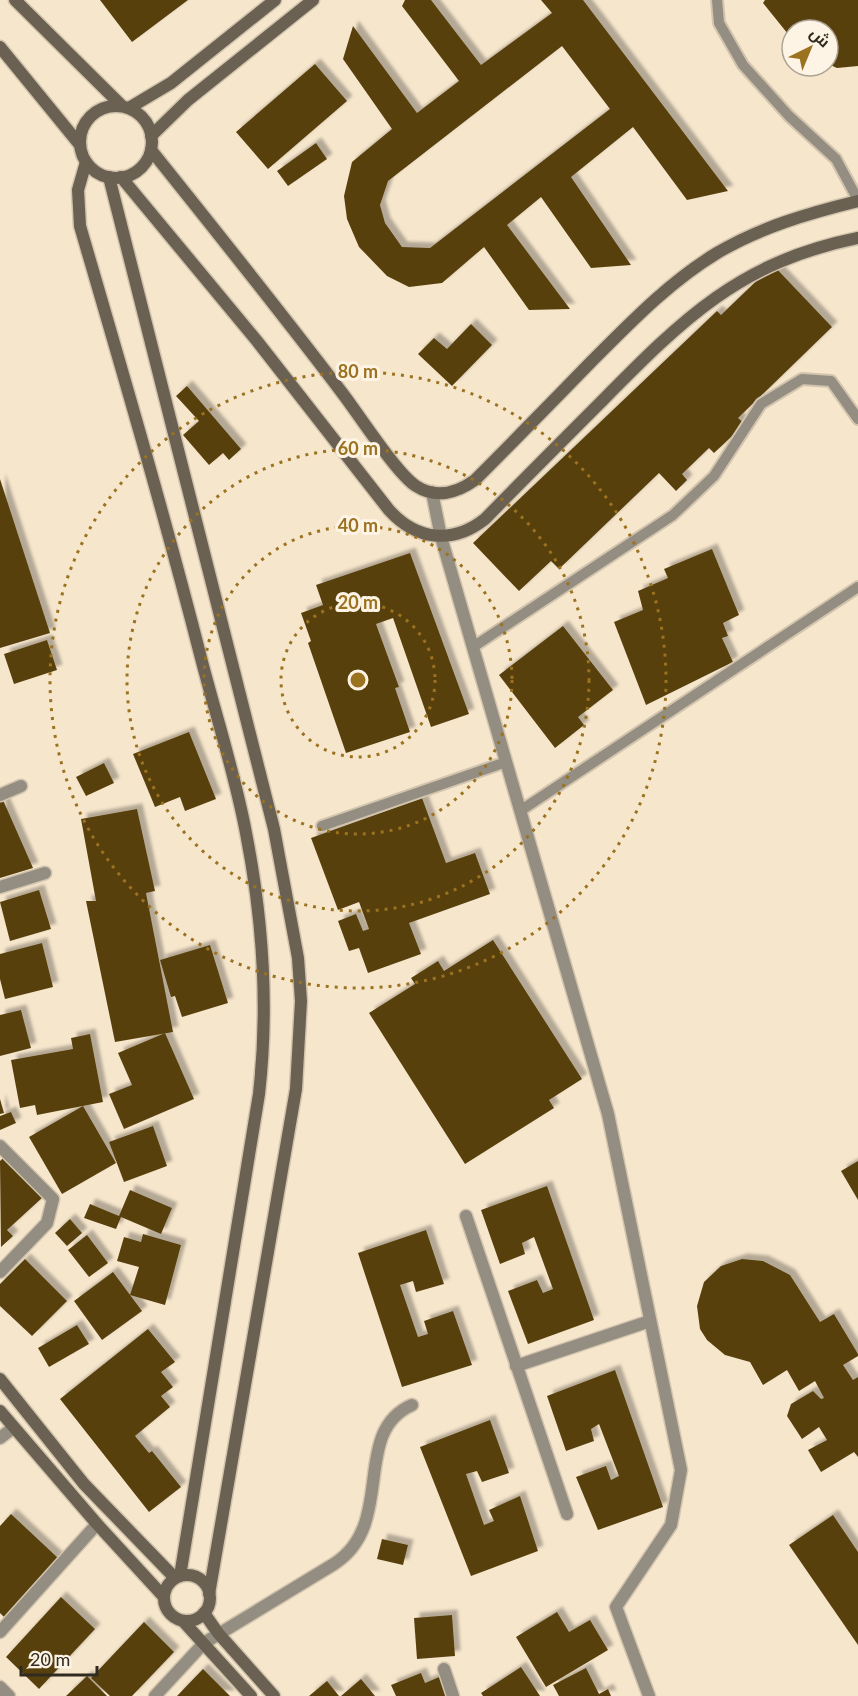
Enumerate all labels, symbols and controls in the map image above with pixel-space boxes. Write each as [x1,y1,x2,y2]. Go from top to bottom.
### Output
north arrow [780,18,840,78]
text: ش [806,23,835,51]
text: 80 m [338,360,378,382]
text: 60 m [338,437,378,459]
text: 40 m [338,514,378,536]
text: 20 m [338,591,378,613]
centre of rings [348,670,368,690]
scale bar [21,1639,98,1677]
text: 20 m [30,1648,70,1670]

